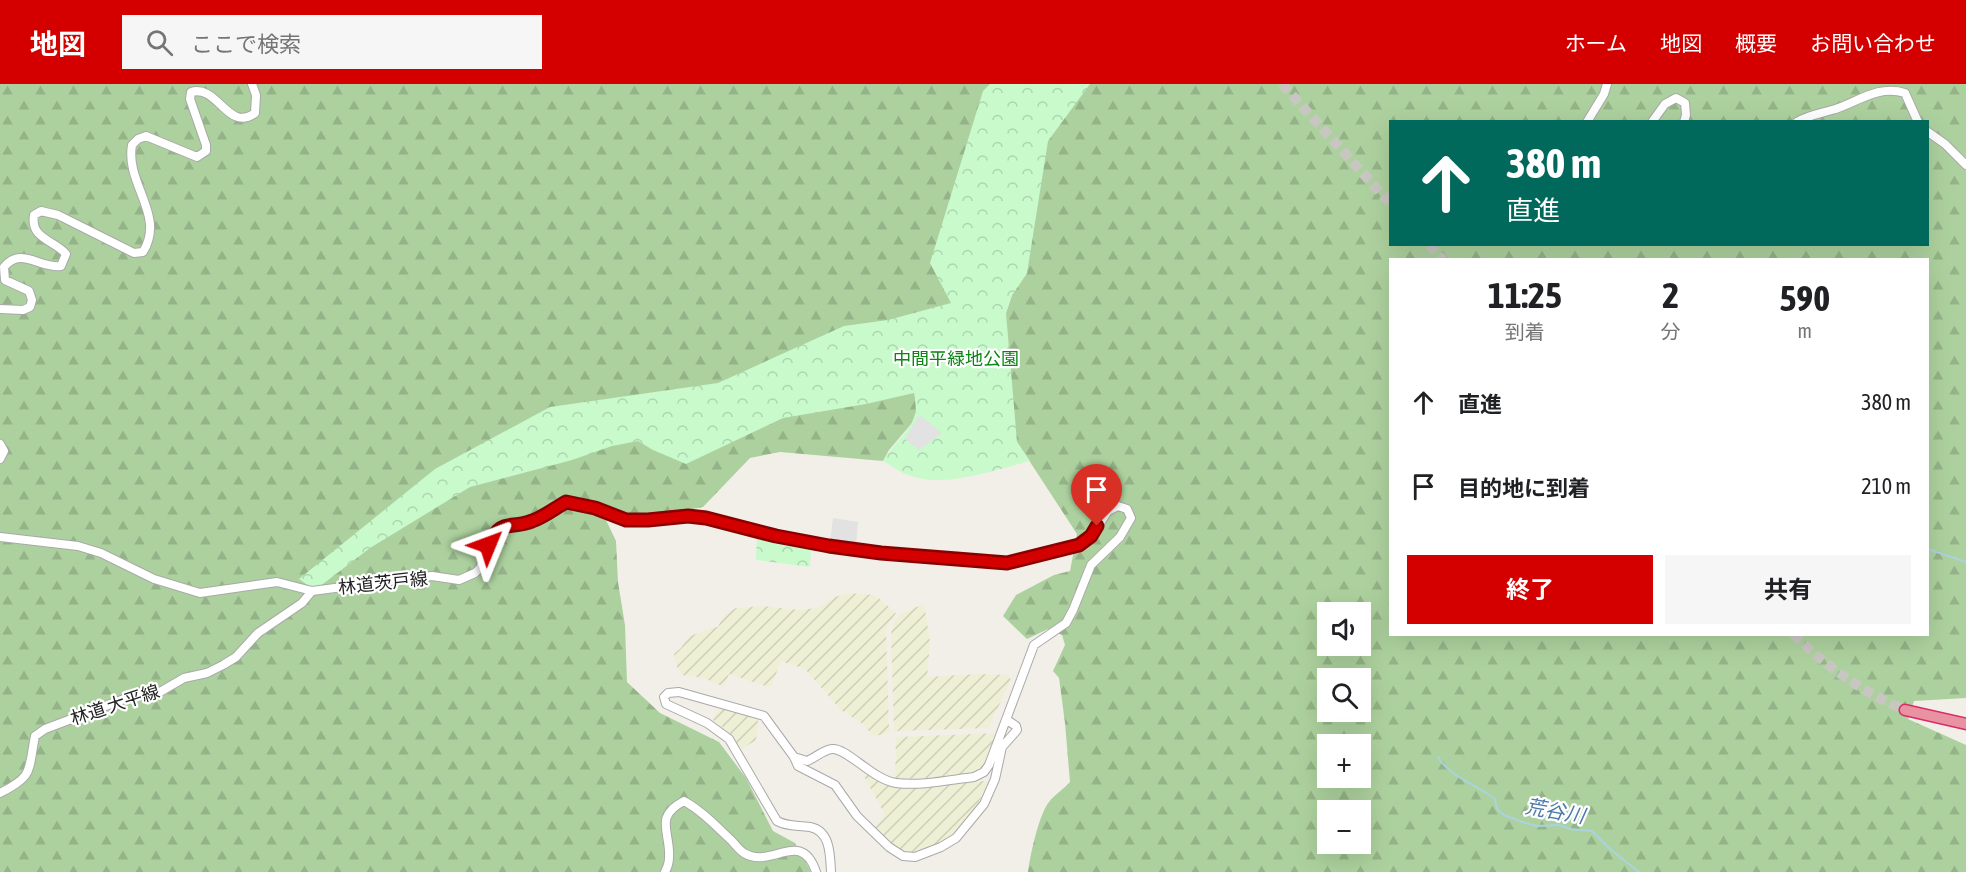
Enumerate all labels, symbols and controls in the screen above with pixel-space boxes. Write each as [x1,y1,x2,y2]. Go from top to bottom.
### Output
search box [122,15,542,69]
icon: search [143,26,176,59]
text: 地図 [30,28,86,60]
text: ここで検索 [191,31,301,57]
text: ホーム [1565,31,1627,55]
text: 地図 [1660,31,1702,55]
text: 概要 [1735,31,1777,55]
text: お問い合わせ [1810,31,1936,55]
text: 380 m [1506,139,1601,187]
icon: ahead [1407,144,1485,222]
text: 直進 [1506,195,1560,226]
text: 11:25 [1488,274,1562,316]
text: 2 [1662,274,1679,316]
text: 590 [1779,277,1830,319]
text: m [1798,319,1812,342]
text: 到着 [1505,320,1545,343]
text: 分 [1661,320,1681,343]
park label: 中間平緑地公園 [893,348,1019,369]
icon: ahead [1407,386,1440,419]
text: 380 m [1861,389,1911,415]
text: 直進 [1458,391,1502,417]
pin [1071,464,1122,526]
icon: arrive [1407,470,1440,503]
icon: arrive [1080,473,1113,506]
text: 210 m [1861,473,1911,499]
text: 目的地に到着 [1458,475,1590,501]
position arrow [456,513,520,577]
button: 終了 [1407,555,1653,624]
button: 共有 [1665,555,1911,624]
street label: 林道茨戸線 [337,567,429,598]
map controls [1317,602,1371,854]
button: sound [1317,602,1371,656]
button: search [1317,668,1371,722]
street label: 林道 大平線 [68,680,162,729]
button: + [1317,734,1371,788]
water label: 荒谷川 [1524,794,1589,827]
button: − [1317,800,1371,854]

